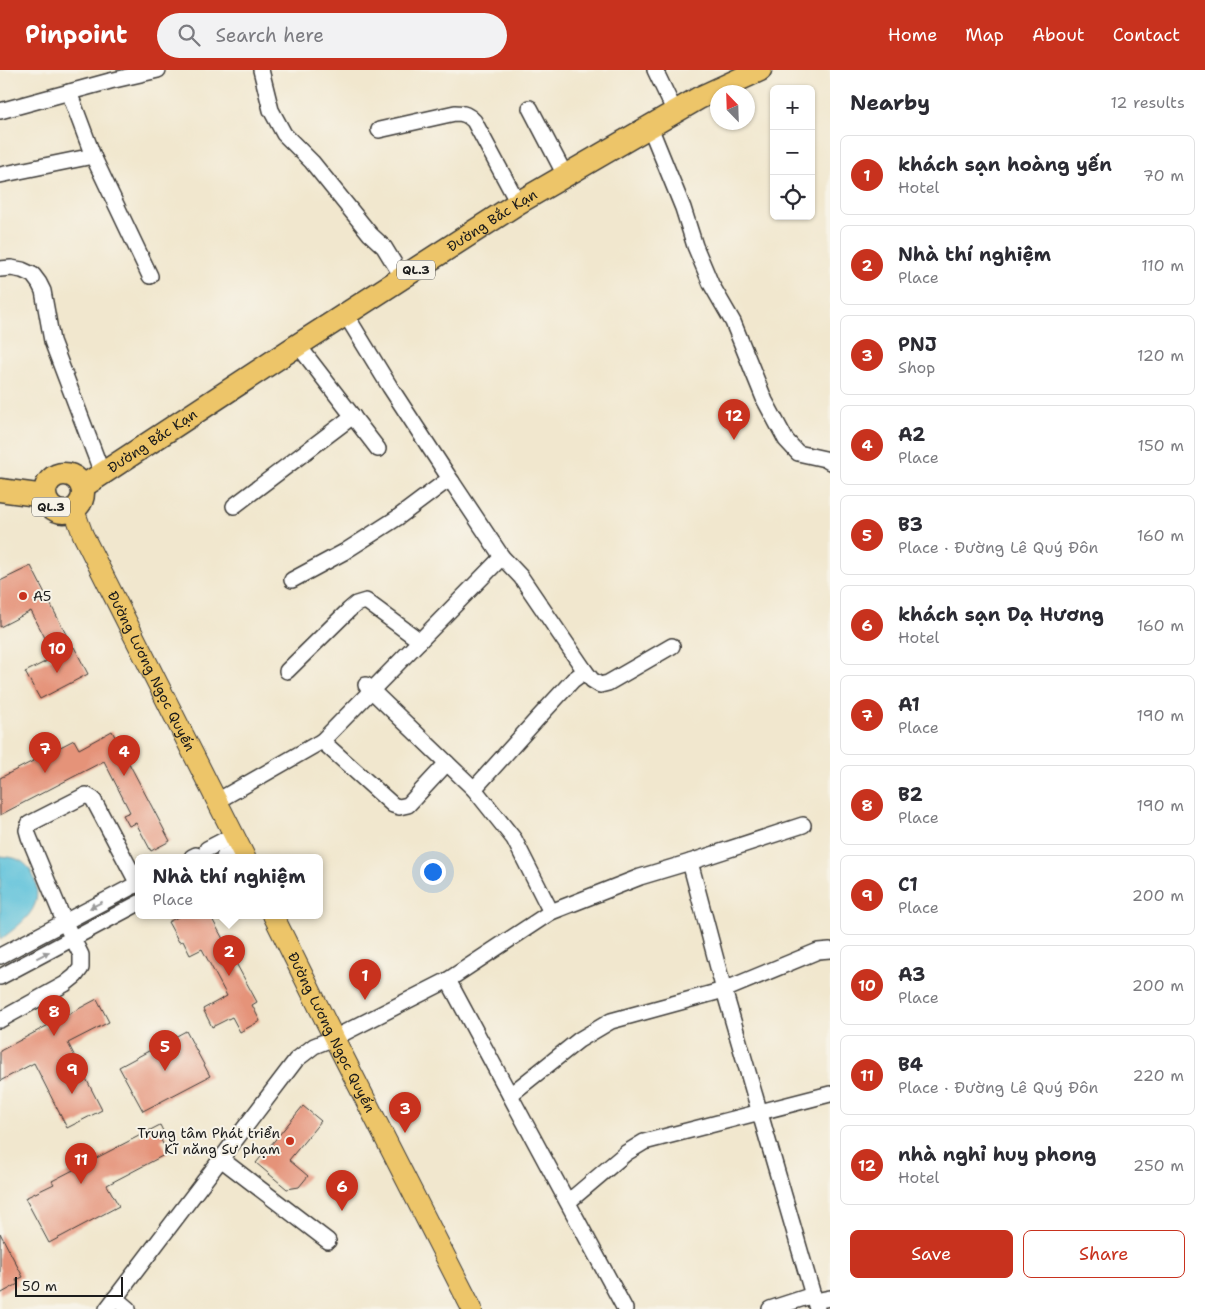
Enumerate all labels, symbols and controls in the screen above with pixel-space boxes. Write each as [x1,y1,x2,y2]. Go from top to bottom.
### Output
search box [157,13,507,58]
text: Pinpoint [25,19,127,51]
icon: search [175,21,203,49]
text: Search here [215,23,324,48]
text: Home [888,23,937,47]
text: Map [965,23,1004,47]
text: About [1032,23,1085,47]
text: Contact [1113,23,1180,47]
north arrow [710,85,755,130]
map controls [770,85,815,220]
button: + [770,85,815,130]
text: Nearby [850,89,930,117]
text: 12 results [1110,92,1185,113]
button: − [770,130,815,175]
text: khách sạn hoàng yến [898,152,1112,177]
text: 1 [863,165,871,186]
text: 70 m [1143,165,1184,186]
button: locate [770,175,815,220]
text: Hotel [898,177,939,198]
street label: Đường Bắc Kạn [443,185,541,256]
text: Nhà thí nghiệm [898,242,1051,267]
text: 2 [861,255,873,276]
text: 110 m [1141,255,1184,276]
road number: QL.3 [397,260,435,280]
text: Place [898,267,939,288]
text: PNJ [898,332,937,357]
text: 3 [861,345,873,366]
text: 120 m [1137,345,1184,366]
text: Shop [898,357,935,378]
pin: 12 [718,399,750,440]
street label: Đường Bắc Kạn [104,405,201,477]
text: A2 [898,422,925,447]
text: 4 [861,435,873,456]
text: 150 m [1137,435,1184,456]
text: Place [898,447,939,468]
road number: QL.3 [32,498,70,517]
text: B3 [898,512,923,537]
text: 5 [862,525,872,546]
text: 160 m [1137,525,1184,546]
text: Place · Đường Lê Quý Đôn [898,537,1098,558]
place label: A5 [33,587,51,605]
street label: Đường Lương Ngọc Quyến [104,588,200,755]
marker: A5 [17,590,29,602]
text: khách sạn Dạ Hương [898,602,1104,627]
text: 6 [861,615,873,636]
text: 160 m [1137,615,1184,636]
text: Hotel [898,627,939,648]
pin: 10 [41,632,73,673]
text: A1 [898,692,920,717]
text: 7 [861,705,873,726]
text: 190 m [1137,705,1184,726]
text: Place [898,717,939,738]
pin: 7 [29,732,61,773]
pin: 4 [108,735,140,776]
text: B2 [898,782,923,807]
text: 8 [861,795,873,816]
text: 190 m [1137,795,1184,816]
text: Place [898,807,939,828]
popup [135,854,323,919]
your location [420,859,446,885]
text: Nhà thí nghiệm [152,864,306,889]
text: C1 [898,872,918,897]
text: 9 [861,885,873,906]
text: 200 m [1132,885,1184,906]
text: Place [152,889,193,910]
text: Place [898,897,939,918]
one-way arrow [88,901,103,909]
pin: 2 [213,935,245,976]
street label: Đường Lương Ngọc Quyến [284,949,380,1116]
one-way arrow [36,951,51,959]
pin: 1 [349,959,381,1000]
text: A3 [898,962,925,987]
text: 10 [858,975,876,996]
text: 200 m [1132,975,1184,996]
text: Place [898,987,939,1008]
pin: 8 [38,995,70,1036]
pin: 5 [149,1030,181,1071]
text: B4 [898,1052,923,1077]
pin: 9 [56,1053,88,1094]
text: 11 [860,1065,874,1086]
text: 220 m [1132,1065,1184,1086]
text: Place · Đường Lê Quý Đôn [898,1077,1098,1098]
pin: 3 [389,1092,421,1133]
place label: Trung tâm Phát triển Kĩ năng Sư phạm [137,1124,280,1158]
marker: Trung tâm Phát triển Kĩ năng Sư phạm [284,1135,296,1147]
text: nhà nghỉ huy phong [898,1142,1096,1167]
pin: 11 [65,1143,97,1184]
text: 12 [858,1155,876,1176]
text: 250 m [1133,1155,1184,1176]
text: Hotel [898,1167,939,1188]
pin: 6 [326,1170,358,1211]
button: Save [850,1230,1013,1278]
button: Share [1023,1230,1185,1278]
scale bar [15,1274,122,1297]
text: 50 m [22,1277,57,1295]

